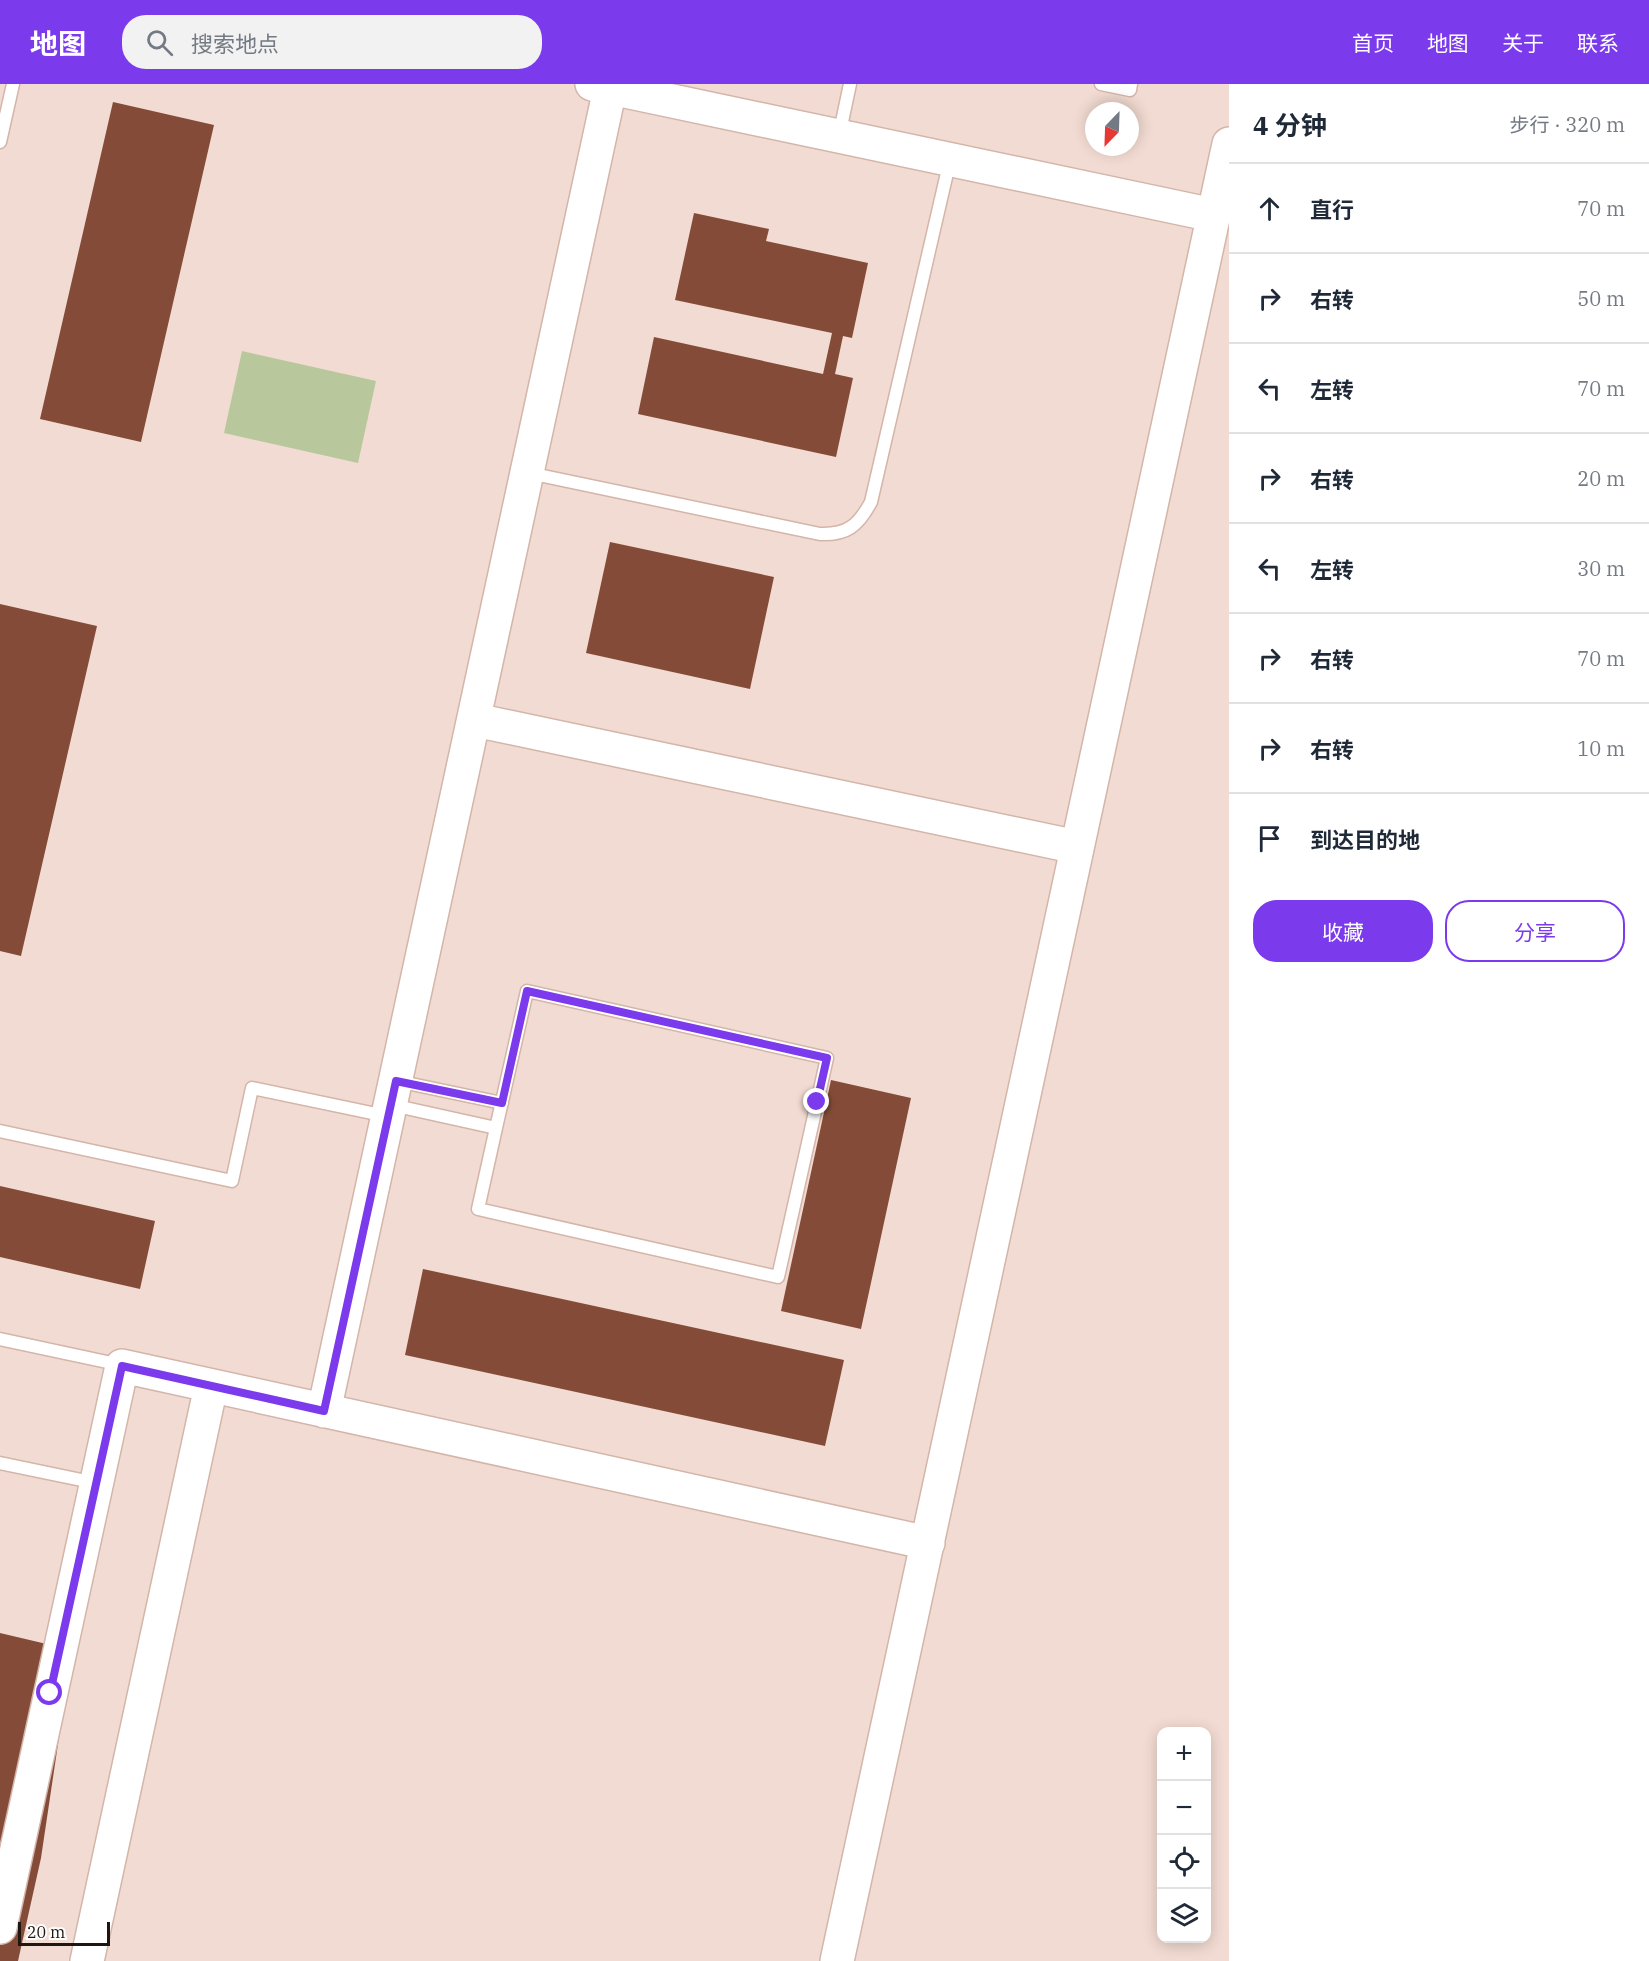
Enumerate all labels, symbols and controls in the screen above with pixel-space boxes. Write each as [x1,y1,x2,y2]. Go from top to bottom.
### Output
search box [122,15,542,69]
text: 地图 [30,25,86,62]
icon: search [143,26,176,59]
text: 搜索地点 [191,29,279,58]
text: 首页 [1352,29,1394,57]
text: 地图 [1427,29,1469,57]
text: 关于 [1502,29,1544,57]
text: 联系 [1577,29,1619,57]
north arrow [1085,102,1139,156]
text: 4 分钟 [1253,108,1327,142]
text: 步行 · 320 m [1510,111,1625,138]
icon: ahead [1253,192,1286,225]
text: 直行 [1310,195,1354,224]
text: 70 m [1577,195,1625,222]
icon: right [1253,282,1286,315]
text: 右转 [1310,285,1354,314]
text: 50 m [1577,285,1625,312]
icon: left [1253,372,1286,405]
text: 左转 [1310,375,1354,404]
text: 70 m [1577,375,1625,402]
icon: right [1253,462,1286,495]
text: 右转 [1310,465,1354,494]
text: 20 m [1577,465,1625,492]
icon: left [1253,552,1286,585]
text: 左转 [1310,555,1354,584]
text: 30 m [1577,555,1625,582]
icon: right [1253,642,1286,675]
text: 右转 [1310,645,1354,674]
text: 70 m [1577,645,1625,672]
icon: right [1253,732,1286,765]
text: 右转 [1310,735,1354,764]
text: 10 m [1577,735,1625,762]
icon: arrive [1253,822,1286,855]
text: 到达目的地 [1310,825,1420,854]
button: 收藏 [1253,900,1433,962]
button: 分享 [1445,900,1625,962]
route end [803,1088,829,1114]
route start [36,1679,62,1705]
map controls [1157,1727,1211,1943]
button: + [1157,1727,1211,1781]
button: − [1157,1781,1211,1835]
button: locate [1157,1835,1211,1889]
button: layers [1157,1889,1211,1943]
scale bar [18,1919,110,1946]
text: 20 m [27,1922,65,1942]

